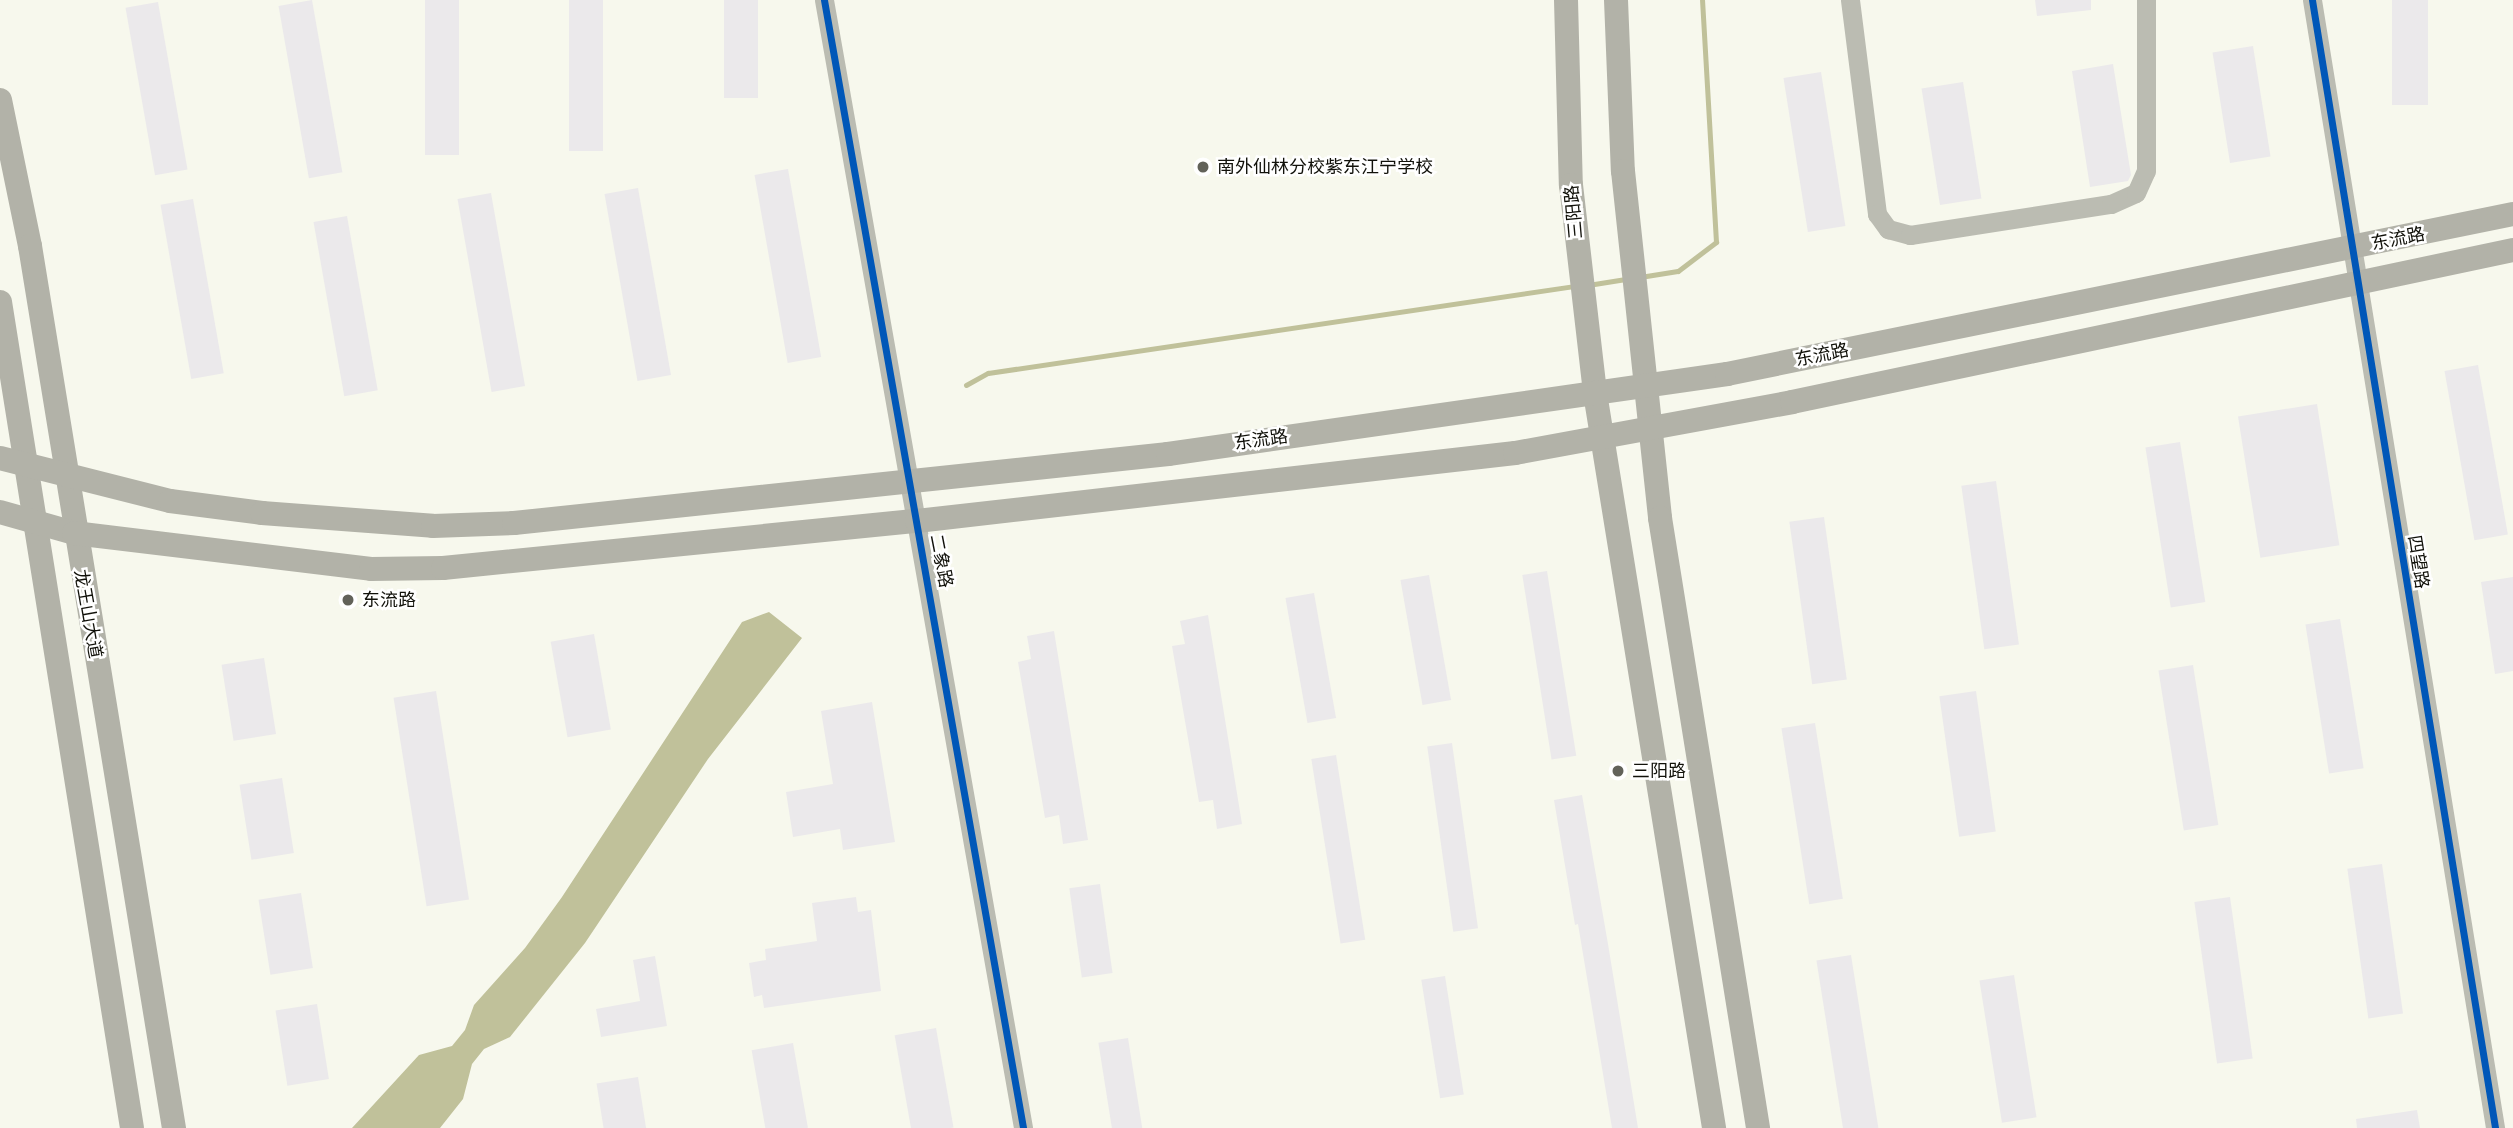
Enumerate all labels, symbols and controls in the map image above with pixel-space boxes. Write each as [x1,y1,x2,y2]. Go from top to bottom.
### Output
place label: 南外仙林分校紫东江宁学校 [1217,156,1433,178]
marker: 南外仙林分校紫东江宁学校 [1195,159,1211,175]
street label: 三阳路 [1561,184,1587,240]
street label: 东流路 [2369,223,2427,255]
street label: 东流路 [1793,339,1851,371]
street label: 东流路 [1233,426,1289,454]
street label: 二象路 [925,532,957,590]
street label: 四望路 [2403,534,2433,590]
street label: 龙王山大道 [70,568,106,660]
place label: 东流路 [362,589,416,611]
marker: 东流路 [340,592,356,608]
place label: 三阳路 [1632,760,1686,782]
marker: 三阳路 [1610,763,1626,779]

